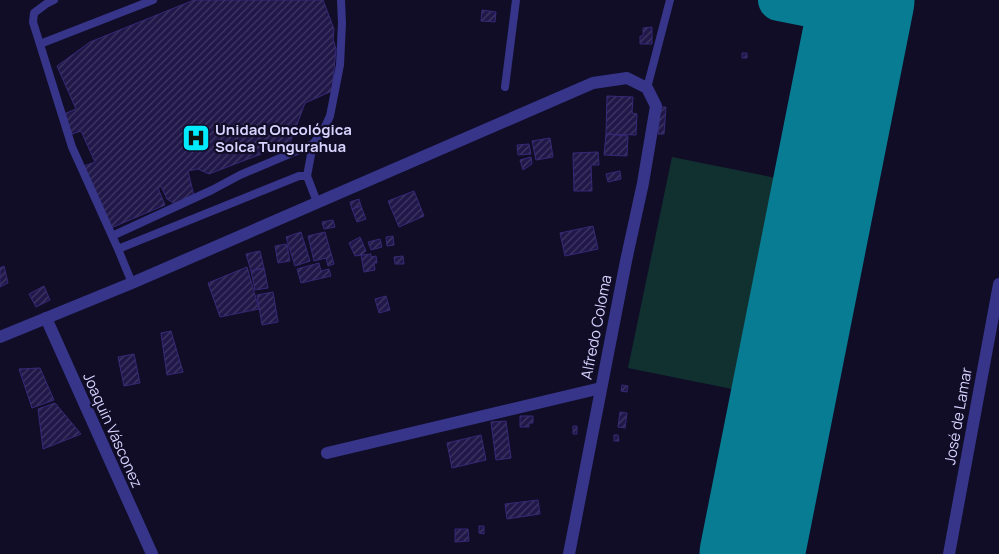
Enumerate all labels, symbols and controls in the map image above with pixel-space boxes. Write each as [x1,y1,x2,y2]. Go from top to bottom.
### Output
place label: Unidad Oncológica Solca Tungurahua [215,119,352,157]
hospital icon: Unidad Oncológica Solca Tungurahua [181,123,211,153]
street label: Alfredo Coloma [576,273,616,381]
street label: José de Lamar [939,365,977,466]
street label: Joaquin Vásconez [78,369,148,491]

